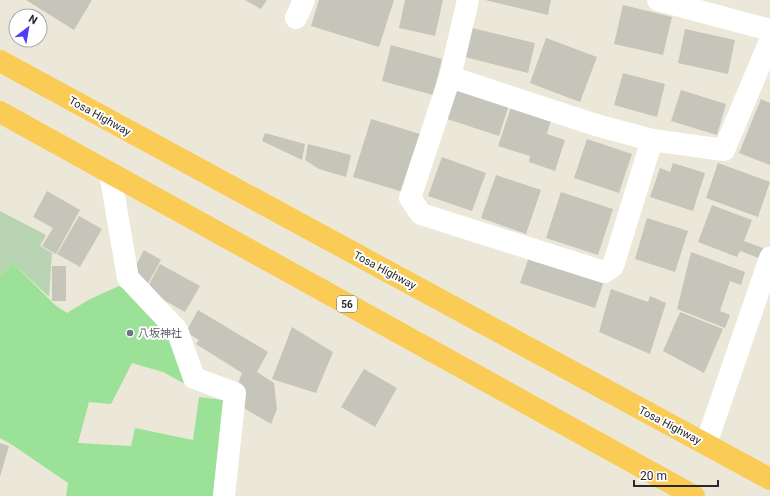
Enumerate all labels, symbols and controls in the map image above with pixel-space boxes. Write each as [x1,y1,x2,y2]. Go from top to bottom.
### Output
north arrow [8,8,48,48]
text: N [26,12,40,28]
street label: Tosa Highway [67,94,134,139]
street label: Tosa Highway [351,249,419,293]
road number: 56 [337,296,357,312]
place label: 八坂神社 [138,327,182,340]
marker: 八坂神社 [125,328,135,338]
street label: Tosa Highway [636,404,704,448]
scale bar [634,462,718,488]
text: 20 m [640,469,667,483]

